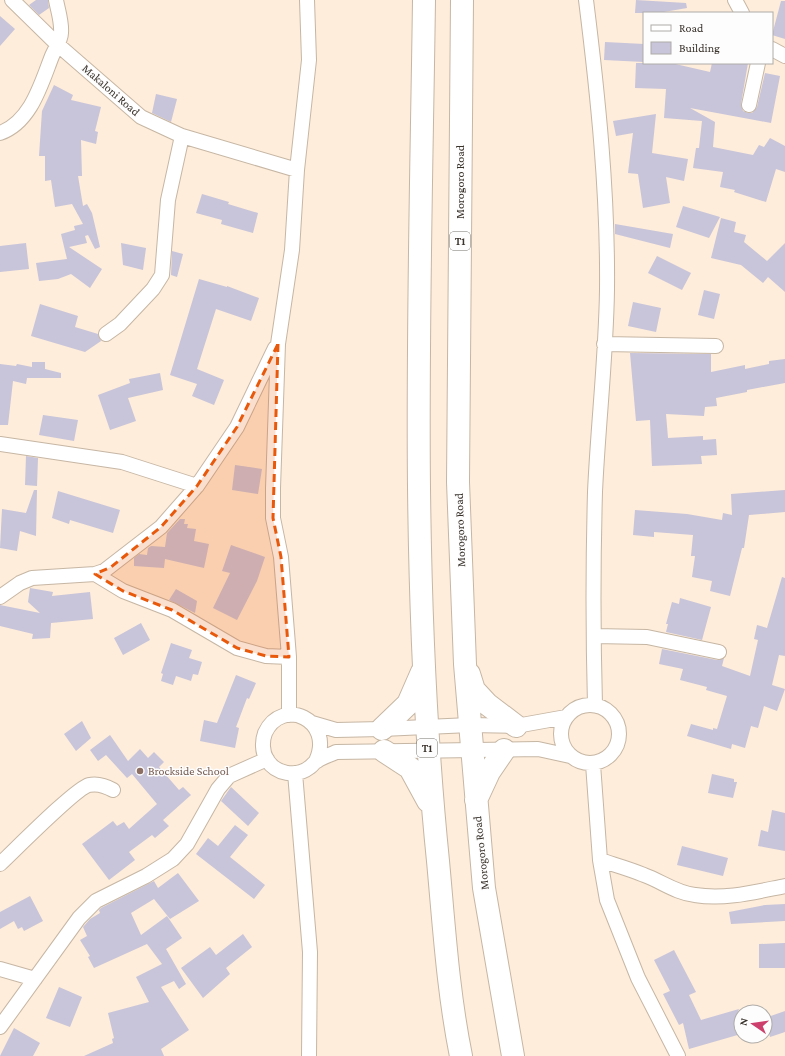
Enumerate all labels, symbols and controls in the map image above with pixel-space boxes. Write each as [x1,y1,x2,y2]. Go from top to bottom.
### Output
legend [643,12,773,64]
text: Road [679,21,704,35]
text: Building [679,41,720,55]
street label: Makaloni Road [79,61,143,119]
street label: Morogoro Road [453,144,467,219]
road number: T1 [450,232,470,250]
street label: Morogoro Road [452,492,468,567]
road number: T1 [417,739,437,757]
place label: Brockside School [148,764,229,778]
marker: Brockside School [135,766,145,776]
street label: Morogoro Road [470,815,492,891]
north arrow [733,1004,773,1044]
text: N [737,1016,750,1027]

